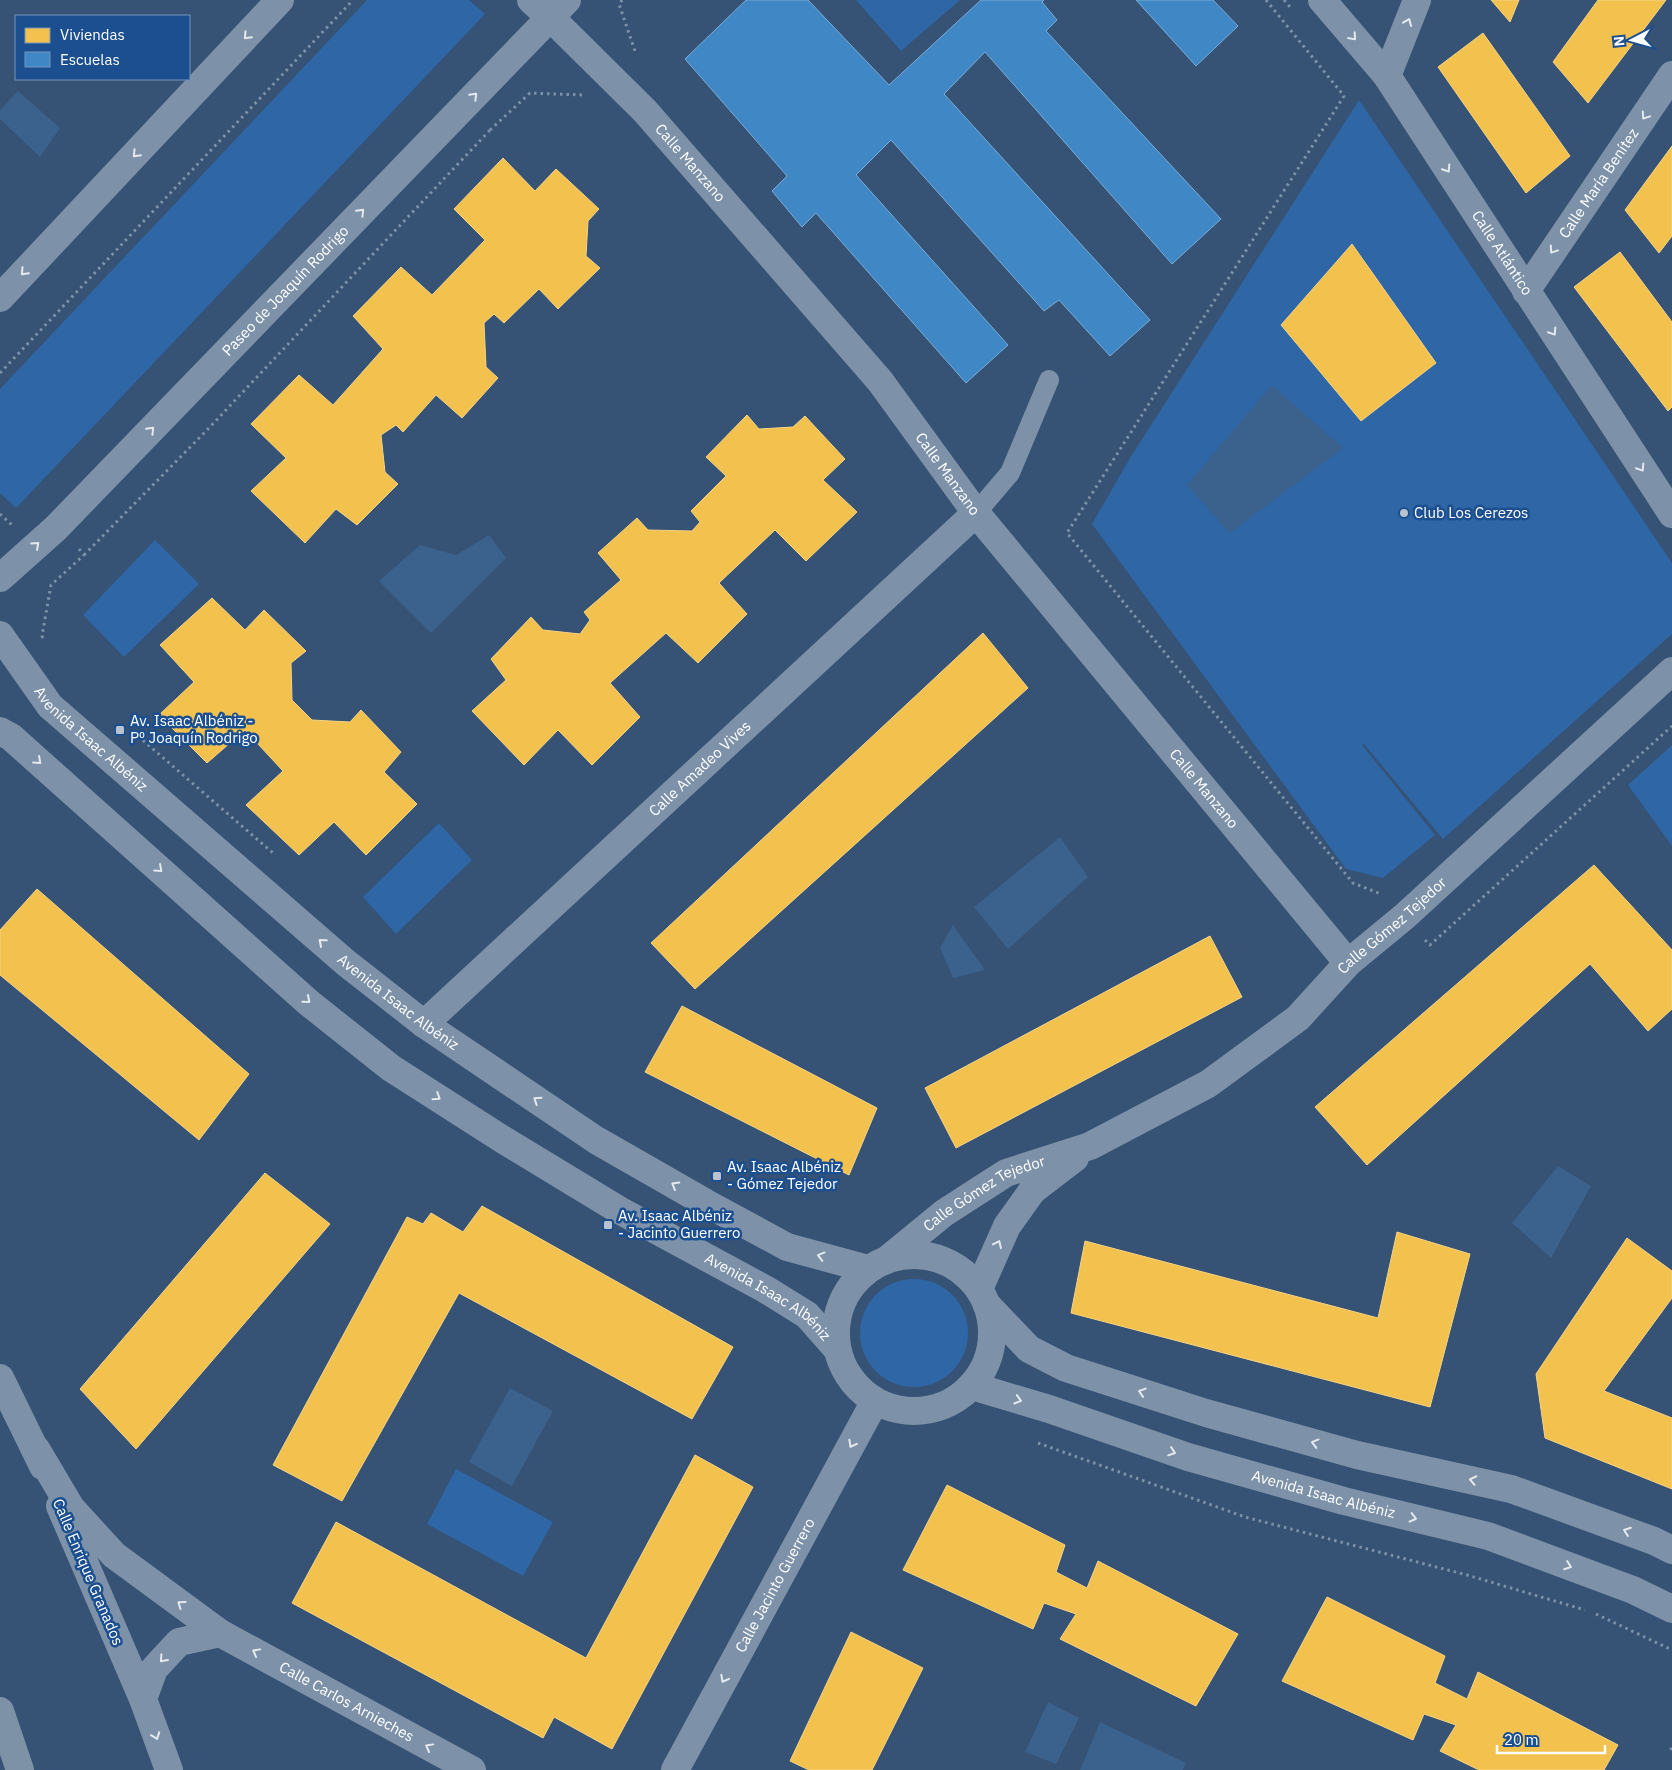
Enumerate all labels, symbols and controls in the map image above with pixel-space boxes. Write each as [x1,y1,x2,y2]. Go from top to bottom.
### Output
legend [15,15,190,80]
north arrow [1607,15,1657,65]
one-way arrow [1402,18,1413,27]
text: Viviendas [60,25,125,44]
one-way arrow [244,30,253,39]
one-way arrow [1348,31,1356,40]
text: N [1610,35,1629,47]
text: Escuelas [60,50,120,69]
one-way arrow [468,92,477,101]
one-way arrow [1642,110,1651,119]
street label: Calle Manzano [651,119,730,206]
street label: Calle María Benítez [1554,124,1642,242]
one-way arrow [133,148,142,157]
one-way arrow [1441,164,1450,173]
street label: Calle Atlántico [1468,206,1537,299]
one-way arrow [355,209,364,218]
street label: Paseo de Joaquín Rodrigo [218,221,352,360]
one-way arrow [1550,244,1559,254]
one-way arrow [21,267,30,276]
one-way arrow [1547,326,1556,335]
one-way arrow [145,427,154,436]
street label: Calle Manzano [912,428,984,519]
one-way arrow [1635,463,1645,472]
place label: Club Los Cerezos [1414,503,1528,522]
marker: Club Los Cerezos [1398,507,1410,519]
one-way arrow [31,542,40,551]
street label: Avenida Isaac Albéniz [30,682,152,795]
place label: Av. Isaac Albéniz - Pº Joaquín Rodrigo [130,711,258,747]
street label: Calle Amadeo Vives [644,716,755,820]
marker: Av. Isaac Albéniz - Pº Joaquín Rodrigo [114,724,126,736]
street label: Calle Manzano [1166,745,1243,832]
one-way arrow [32,756,41,765]
one-way arrow [154,863,163,872]
street label: Calle Gómez Tejedor [1333,872,1450,978]
one-way arrow [318,939,327,948]
street label: Avenida Isaac Albéniz [334,950,463,1054]
one-way arrow [301,995,310,1003]
one-way arrow [432,1091,441,1100]
one-way arrow [533,1097,543,1106]
street label: Calle Gómez Tejedor [919,1151,1048,1235]
place label: Av. Isaac Albéniz - Gómez Tejedor [727,1157,841,1193]
marker: Av. Isaac Albéniz - Gómez Tejedor [711,1170,723,1182]
one-way arrow [672,1182,681,1192]
place label: Av. Isaac Albéniz - Jacinto Guerrero [618,1206,740,1242]
marker: Av. Isaac Albéniz - Jacinto Guerrero [602,1219,614,1231]
one-way arrow [992,1240,1002,1249]
street label: Avenida Isaac Albéniz [702,1248,835,1344]
one-way arrow [816,1251,825,1262]
one-way arrow [1139,1388,1147,1398]
one-way arrow [1014,1394,1022,1404]
one-way arrow [848,1438,858,1447]
one-way arrow [1310,1438,1319,1449]
one-way arrow [1168,1446,1176,1456]
street label: Avenida Isaac Albéniz [1250,1465,1397,1522]
one-way arrow [1469,1475,1477,1486]
street label: Calle Enrique Granados [49,1496,128,1648]
one-way arrow [1409,1512,1418,1523]
street label: Calle Jacinto Guerrero [730,1515,819,1656]
one-way arrow [1623,1527,1632,1537]
one-way arrow [1564,1560,1572,1570]
one-way arrow [177,1601,187,1610]
one-way arrow [252,1648,261,1658]
one-way arrow [160,1654,169,1663]
street label: Calle Carlos Arnieches [276,1657,418,1746]
one-way arrow [720,1673,730,1682]
scale bar [1497,1722,1604,1754]
text: 20 m [1504,1730,1539,1749]
one-way arrow [150,1731,160,1740]
one-way arrow [426,1743,435,1753]

